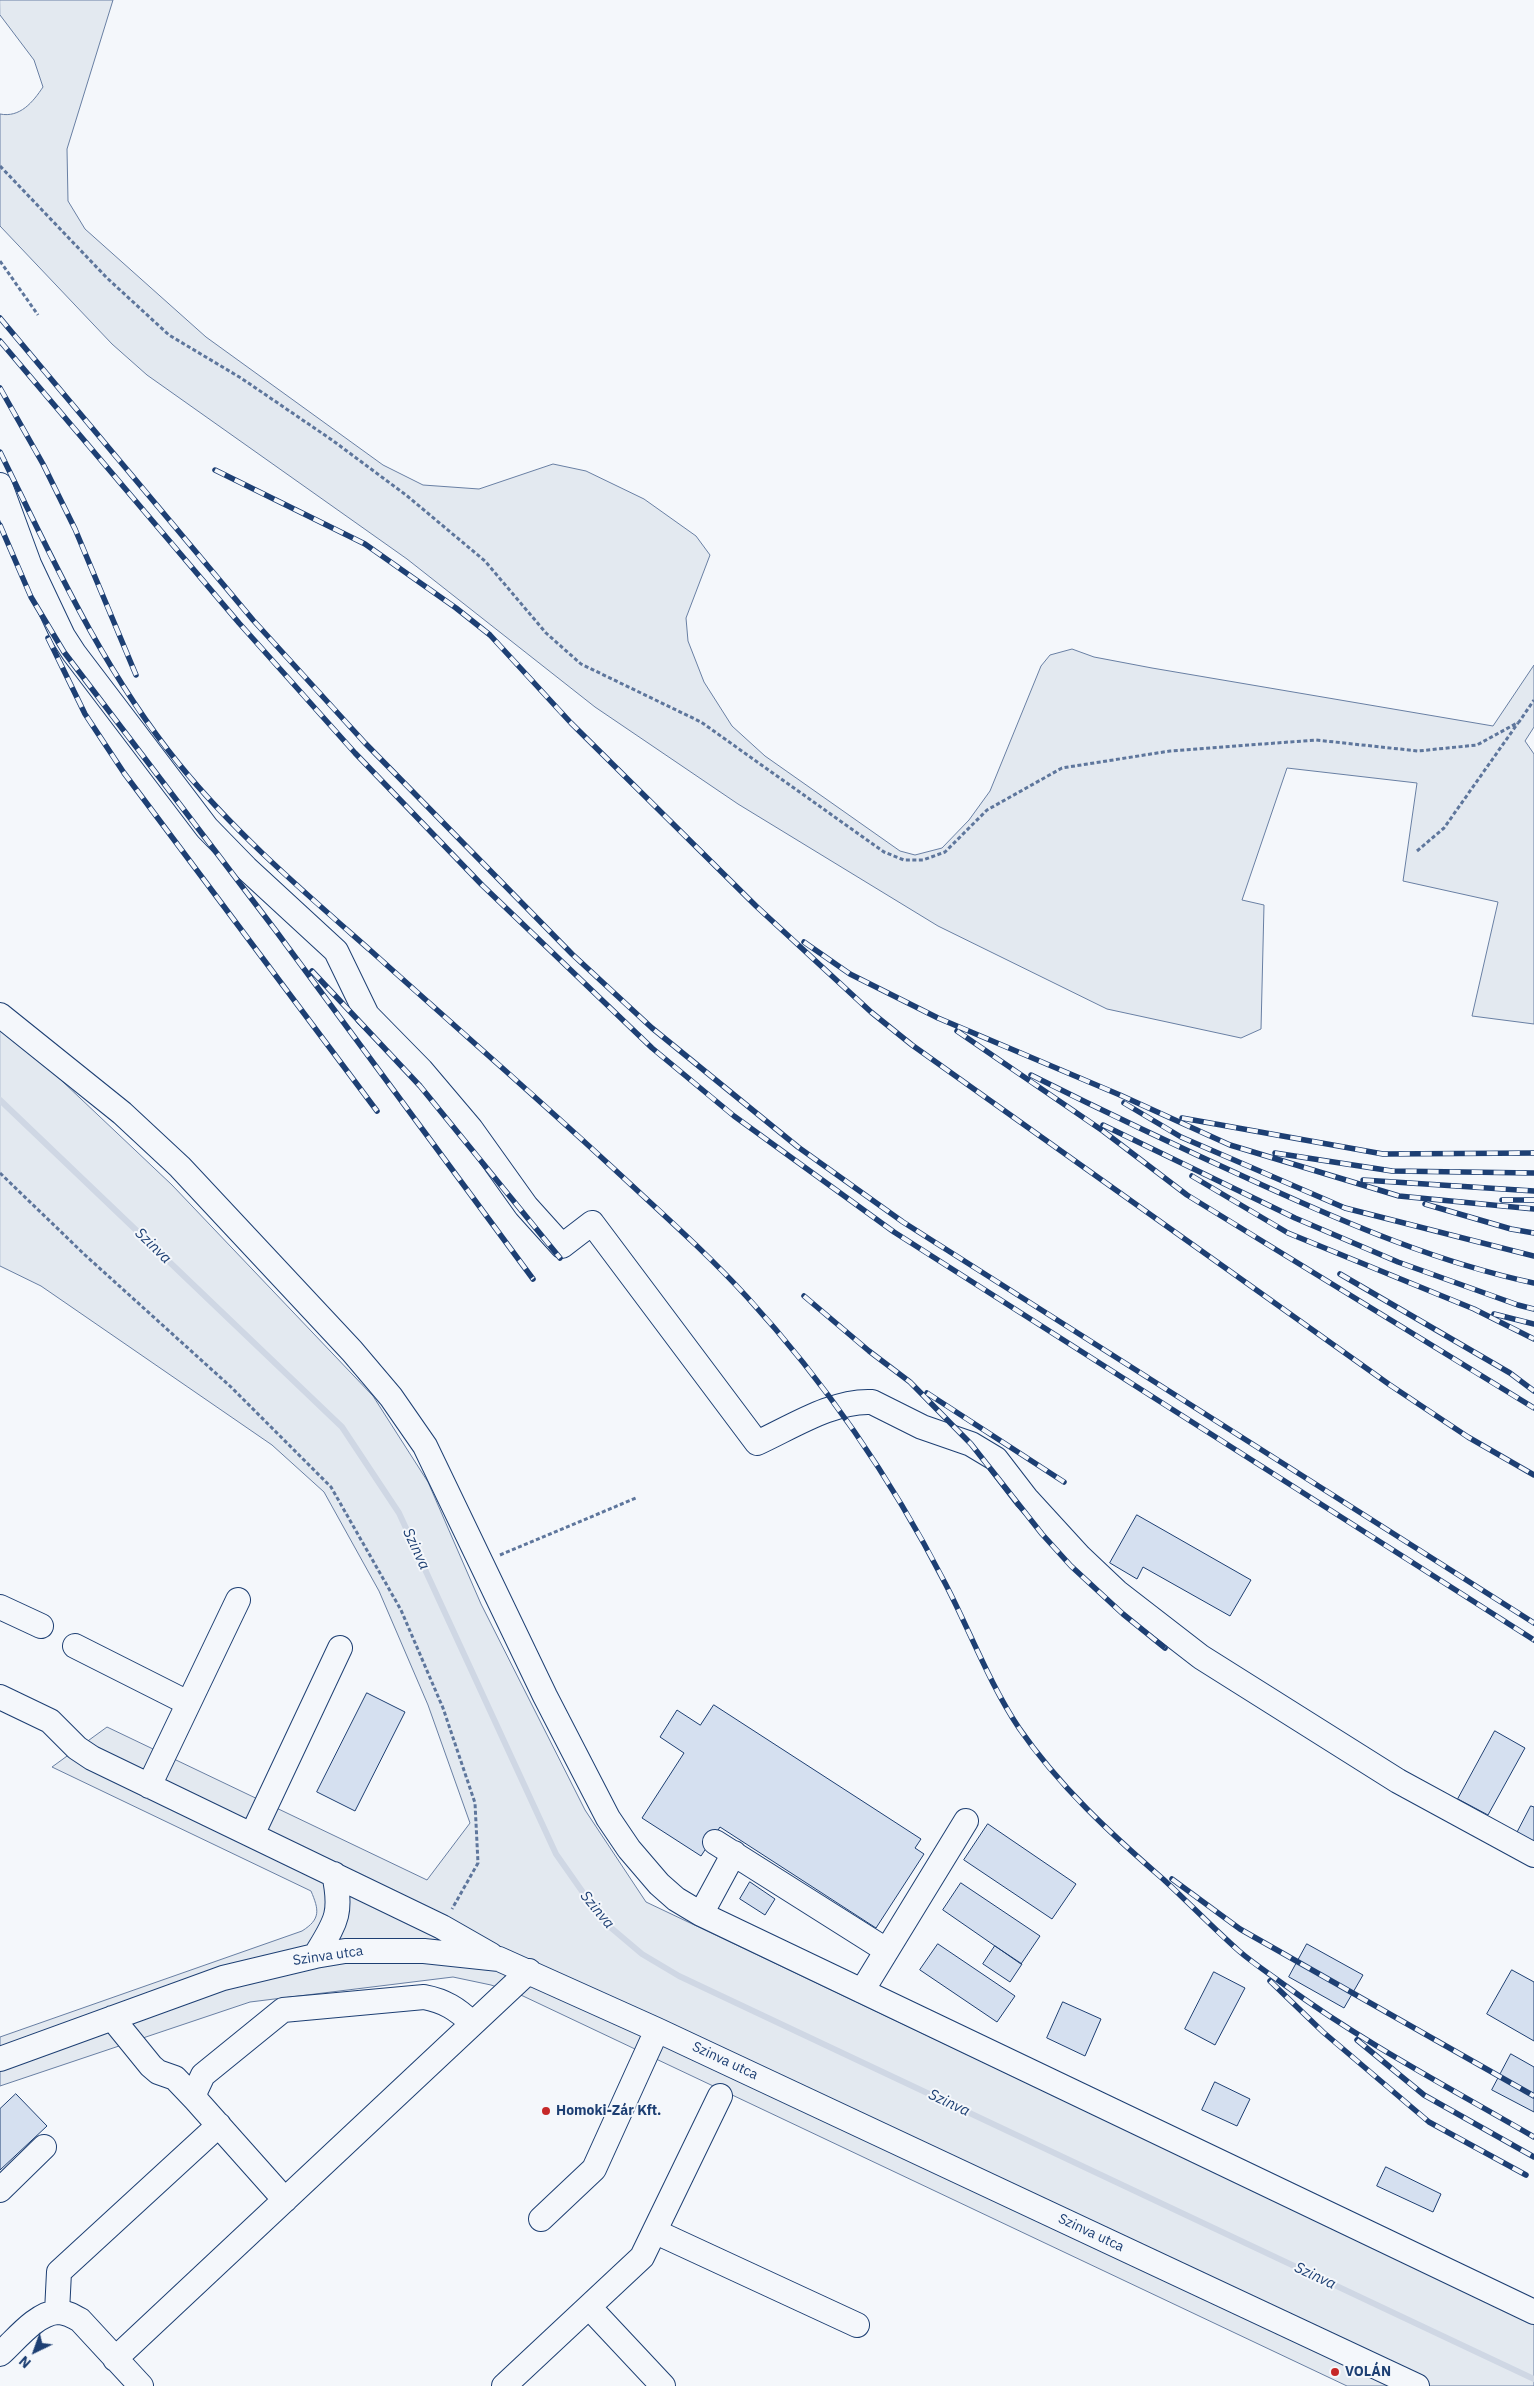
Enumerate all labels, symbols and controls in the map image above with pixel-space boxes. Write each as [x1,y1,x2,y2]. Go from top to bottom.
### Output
water label: Szinva [131,1224,175,1268]
water label: Szinva [399,1525,433,1573]
water label: Szinva [576,1888,618,1932]
street label: Szinva utca [292,1943,364,1969]
street label: Szinva utca [689,2038,761,2084]
water label: Szinva [925,2086,973,2120]
place label: Homoki-Zár Kft. [556,2103,661,2119]
marker: Homoki-Zár Kft. [540,2105,552,2117]
street label: Szinva utca [1055,2210,1127,2256]
water label: Szinva [1291,2259,1339,2293]
north arrow [10,2326,60,2376]
text: N [15,2352,35,2372]
place label: VOLÁN [1345,2364,1391,2380]
marker: VOLÁN [1329,2366,1341,2378]

